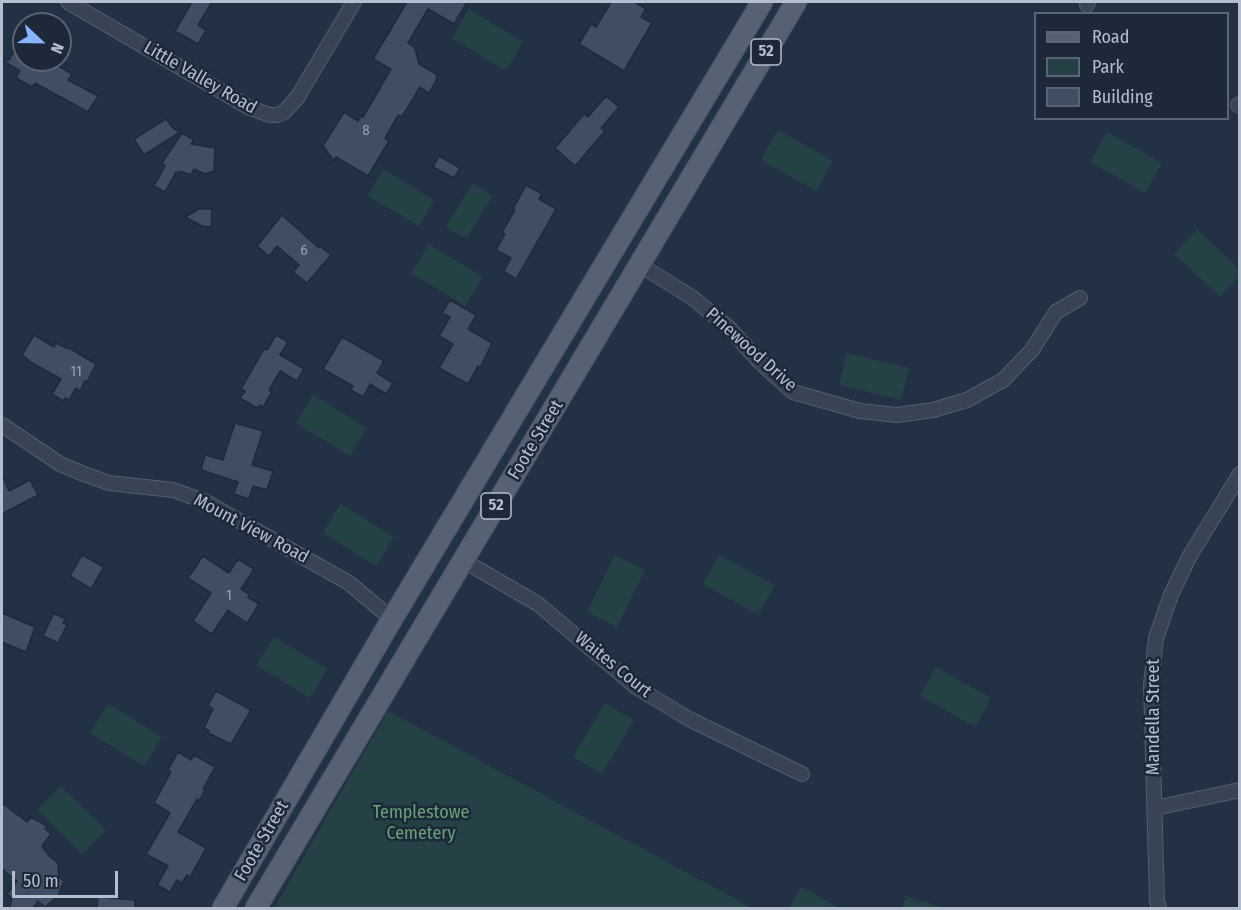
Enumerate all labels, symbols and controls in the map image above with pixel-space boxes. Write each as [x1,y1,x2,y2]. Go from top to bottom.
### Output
north arrow [12,12,72,72]
legend [1034,12,1229,120]
text: Road [1092,26,1129,48]
street label: Little Valley Road [140,37,260,119]
road number: 52 [751,39,781,65]
text: N [47,40,68,56]
text: Park [1092,56,1124,78]
text: Building [1092,86,1153,108]
house number: 8 [362,122,370,140]
house number: 6 [300,242,308,260]
street label: Pinewood Drive [701,303,801,397]
house number: 11 [70,363,82,381]
street label: Foote Street [504,396,568,484]
street label: Mount View Road [190,490,312,568]
road number: 52 [481,493,511,519]
house number: 1 [226,587,232,605]
street label: Waites Court [570,627,656,703]
street label: Mandella Street [1143,659,1165,775]
street label: Foote Street [230,797,294,885]
park label: Templestowe Cemetery [373,802,469,844]
scale bar [15,859,122,897]
text: 50 m [23,870,59,892]

